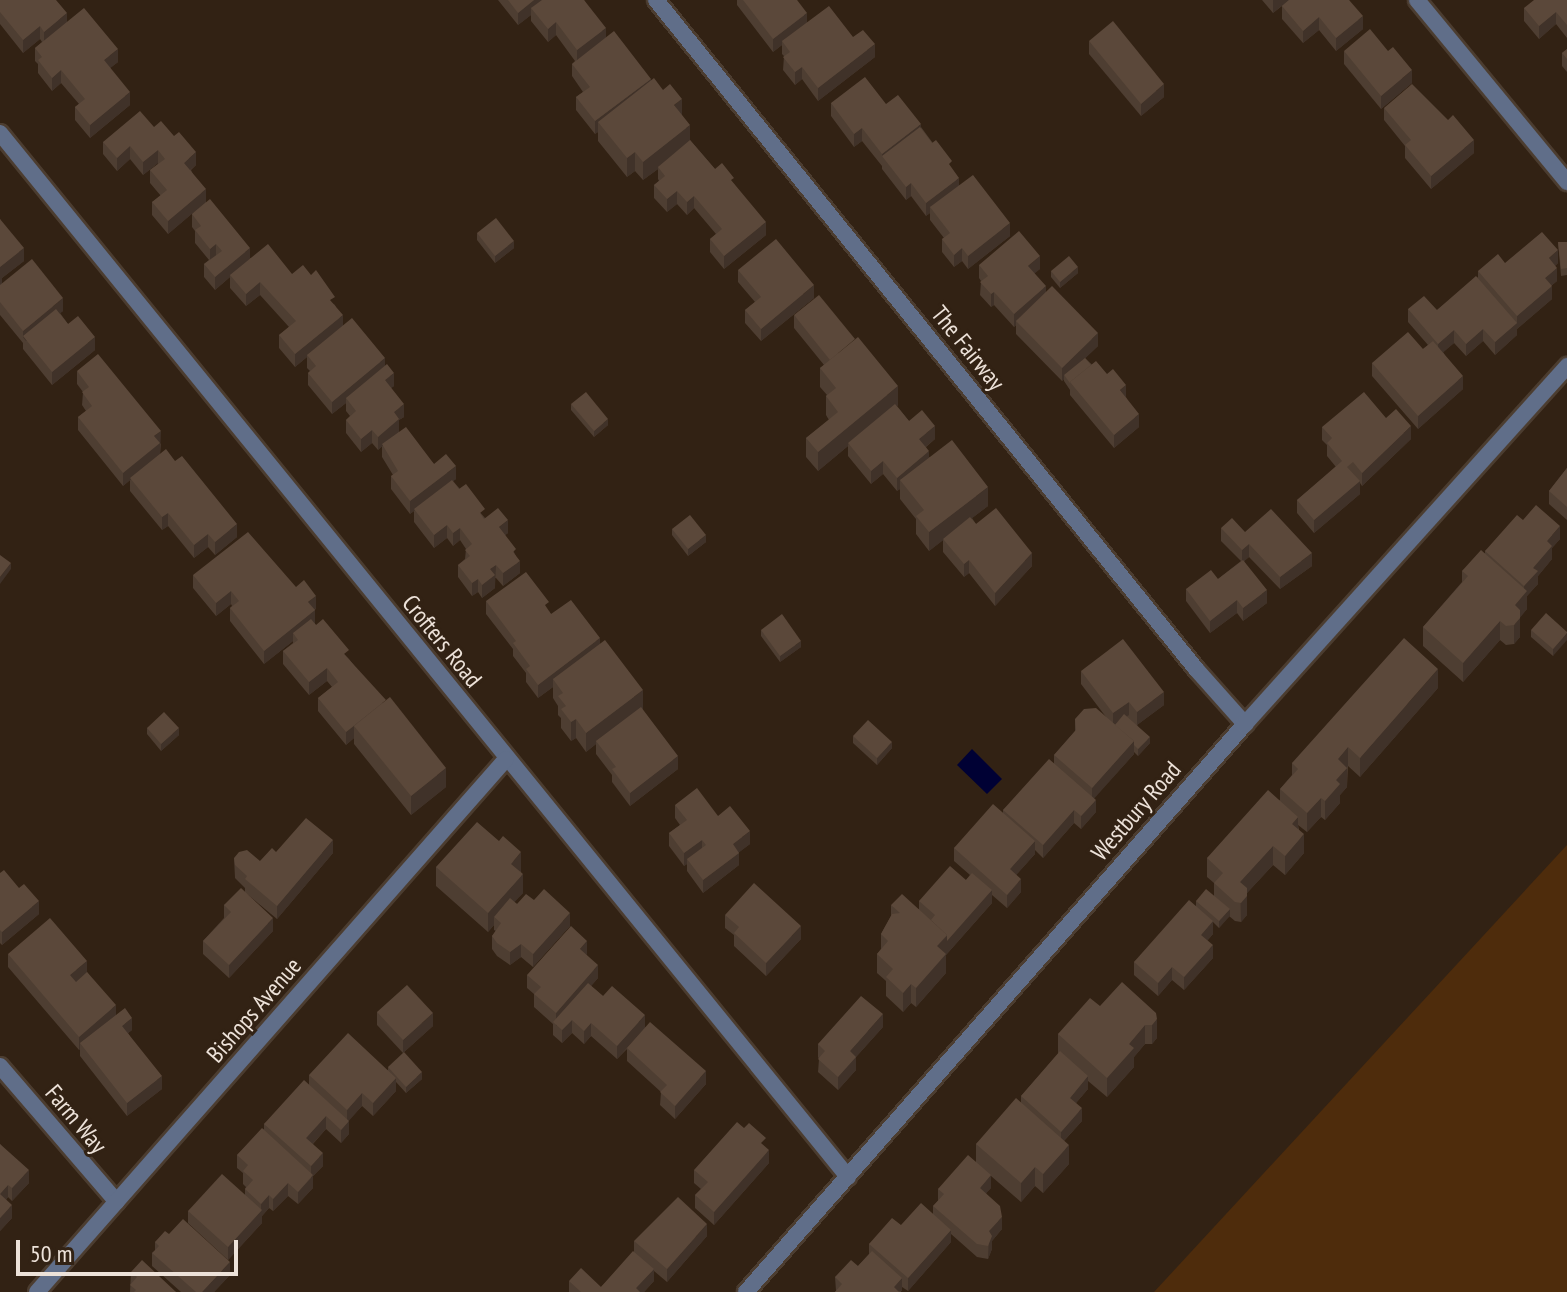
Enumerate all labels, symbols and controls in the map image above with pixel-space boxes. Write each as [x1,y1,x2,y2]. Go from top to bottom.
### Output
street label: The Fairway [925,300,1011,396]
street label: Crofters Road [396,589,488,693]
street label: Westbury Road [1085,755,1187,867]
street label: Bishops Avenue [201,952,307,1068]
street label: Farm Way [39,1079,113,1159]
scale bar [20,1224,242,1274]
text: 50 m [30,1238,72,1269]

